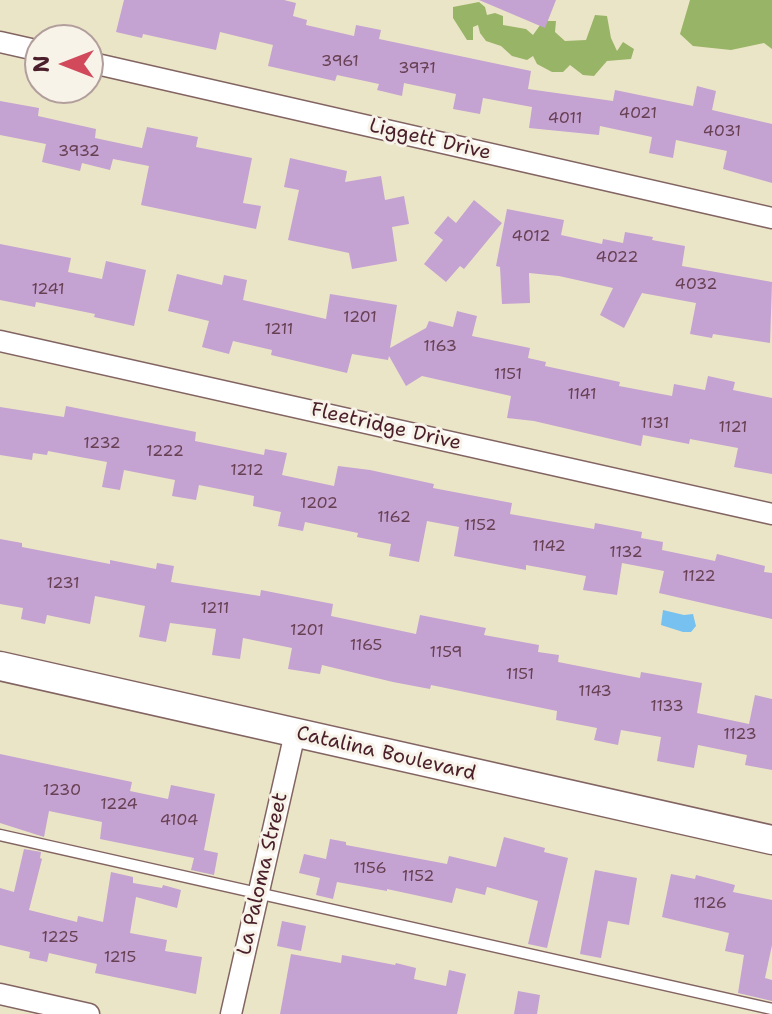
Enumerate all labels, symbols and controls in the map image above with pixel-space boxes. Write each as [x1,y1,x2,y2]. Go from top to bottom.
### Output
north arrow [24,24,104,104]
house number: 3961 [321,52,359,72]
text: N [27,55,56,73]
house number: 3971 [398,59,436,79]
house number: 4021 [619,104,657,124]
house number: 4011 [548,109,582,129]
street label: Liggett Drive [367,114,493,166]
house number: 4031 [703,122,741,142]
house number: 3932 [58,142,100,162]
house number: 4012 [512,227,550,247]
house number: 4022 [596,248,638,268]
house number: 4032 [675,275,717,295]
house number: 1241 [31,280,65,300]
house number: 1201 [343,308,377,328]
house number: 1211 [264,320,294,340]
house number: 1163 [423,337,457,357]
house number: 1151 [494,365,522,385]
house number: 1141 [567,385,597,405]
street label: Fleetridge Drive [309,398,463,456]
house number: 1131 [640,414,670,434]
house number: 1121 [718,418,748,438]
house number: 1232 [83,434,121,454]
house number: 1222 [146,442,184,462]
house number: 1212 [230,461,264,481]
house number: 1202 [300,494,338,514]
house number: 1162 [377,508,411,528]
house number: 1152 [464,516,496,536]
house number: 1142 [532,537,566,557]
house number: 1132 [609,543,643,563]
house number: 1122 [682,567,716,587]
house number: 1231 [46,574,80,594]
house number: 1211 [200,599,230,619]
house number: 1201 [290,621,324,641]
house number: 1165 [350,636,382,656]
house number: 1159 [430,643,462,663]
house number: 1151 [506,665,534,685]
house number: 1143 [578,682,612,702]
house number: 1133 [650,697,684,717]
street label: Catalina Boulevard [294,722,478,786]
house number: 1123 [723,725,757,745]
house number: 1230 [43,781,81,801]
street label: La Paloma Street [233,790,293,958]
house number: 1224 [100,795,138,815]
house number: 4104 [160,811,198,831]
house number: 1156 [353,859,387,879]
house number: 1152 [402,867,434,887]
house number: 1126 [693,894,727,914]
house number: 1225 [42,928,78,948]
house number: 1215 [104,948,136,968]

